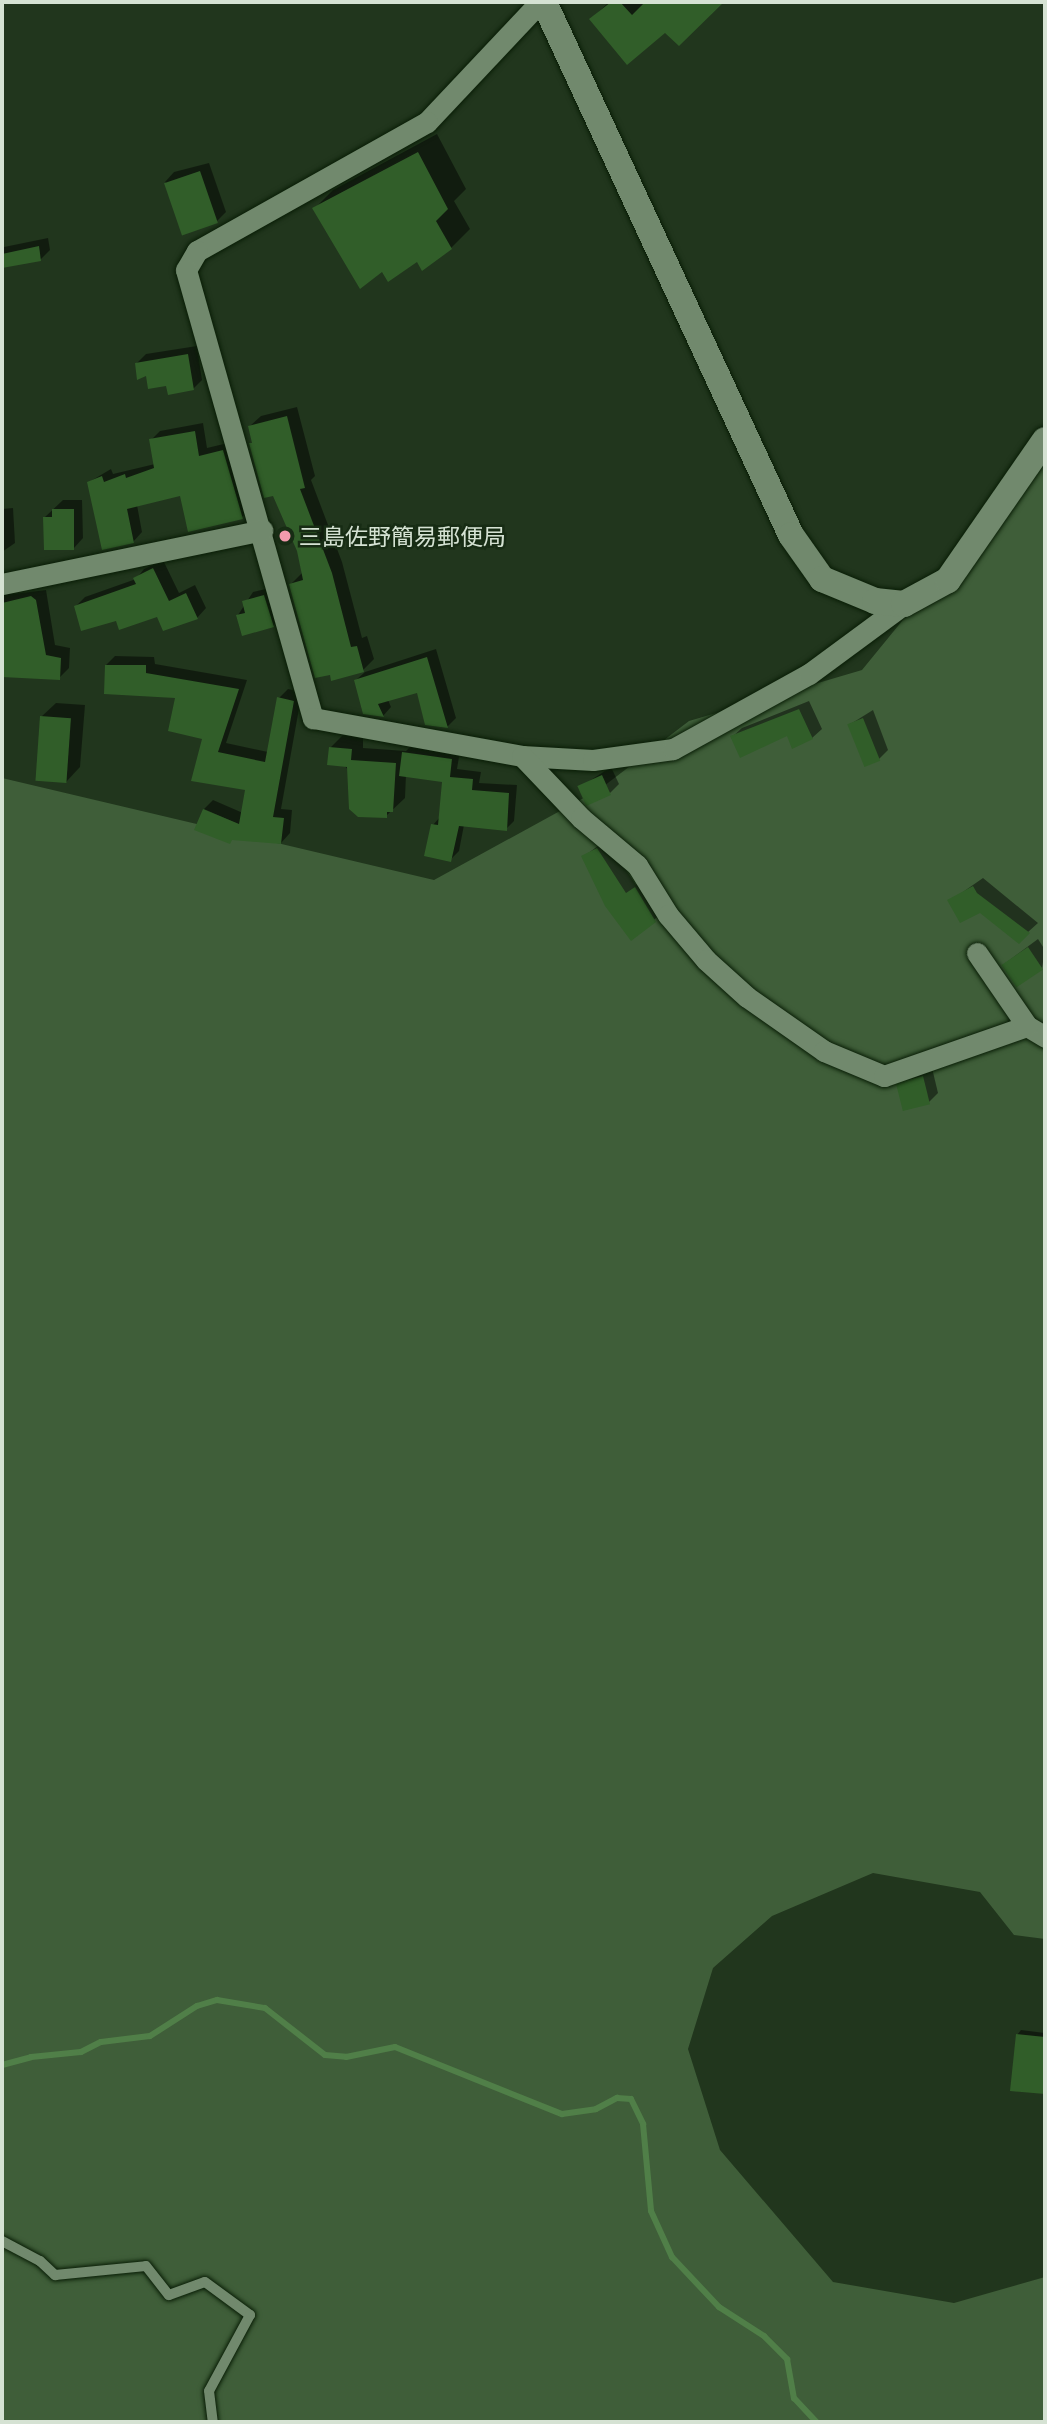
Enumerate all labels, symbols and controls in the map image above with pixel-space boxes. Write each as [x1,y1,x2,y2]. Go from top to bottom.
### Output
place label: 三島佐野簡易郵便局 [299,522,506,550]
marker: 三島佐野簡易郵便局 [277,528,293,544]

